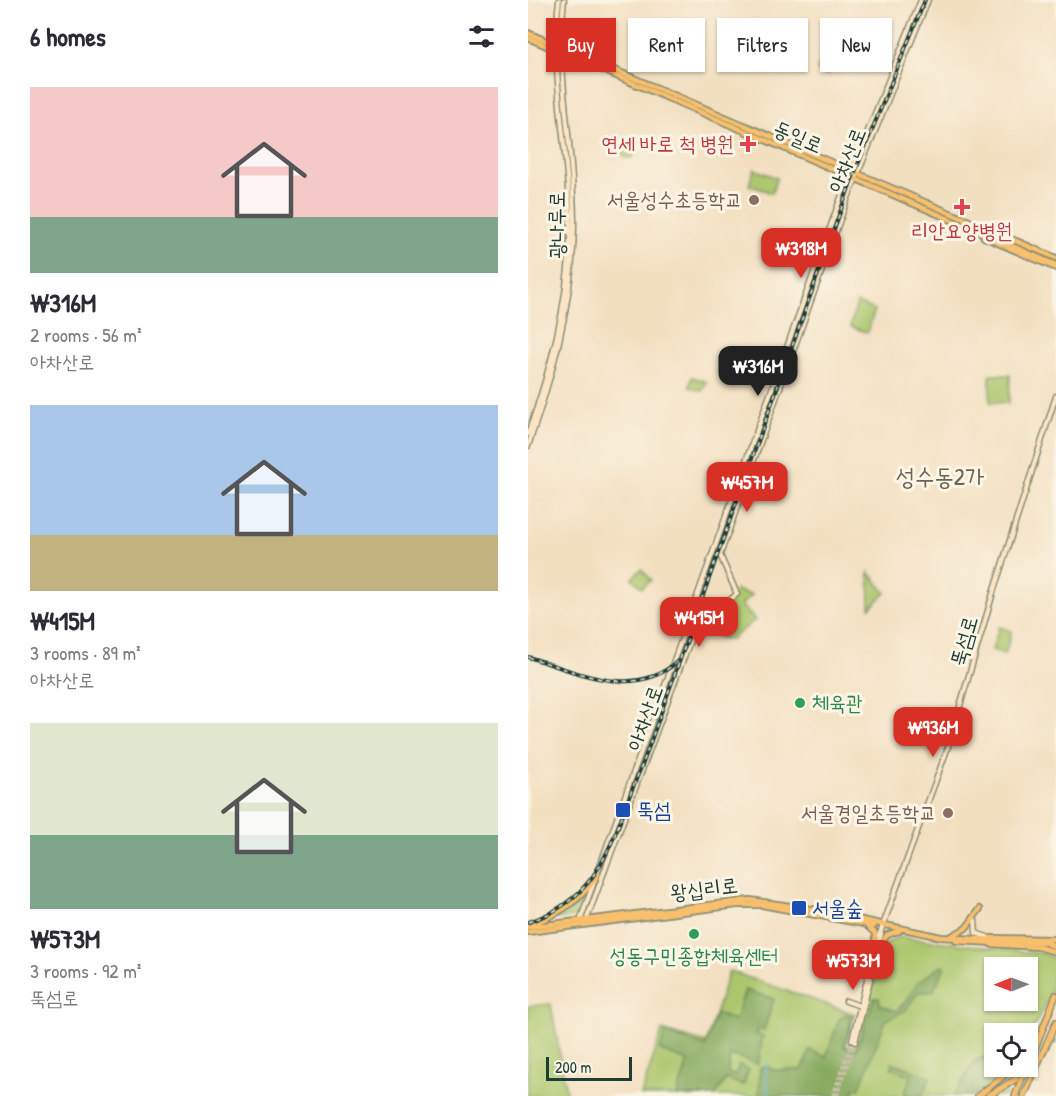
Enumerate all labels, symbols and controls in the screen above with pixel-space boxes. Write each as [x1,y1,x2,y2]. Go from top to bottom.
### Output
chip: Buy [546,18,616,72]
chip: Rent [628,18,705,72]
chip: Filters [717,18,808,72]
chip: New [820,18,892,72]
text: 6 homes [30,19,106,54]
icon: filters [465,20,498,53]
street label: 동일로 [769,113,827,160]
street label: 아차산로 [820,123,873,197]
icon: home [210,126,318,234]
place label: 연세 바로 척 병원 [601,129,734,158]
marker: 연세 바로 척 병원 [739,135,757,153]
place label: 서울성수초등학교 [607,185,742,214]
street label: 광나루로 [542,191,571,259]
marker: 서울성수초등학교 [747,193,761,207]
marker: 리안요양병원 [953,198,971,216]
place label: 리안요양병원 [911,216,1013,245]
pin: ₩318M [759,228,843,279]
text: ₩318M [775,234,827,261]
text: ₩316M [30,285,96,320]
text: 2 rooms · 56 m² [30,321,142,348]
pin: ₩316M [716,346,800,397]
text: 아차산로 [30,348,94,375]
text: ₩316M [733,352,783,379]
icon: home [210,444,318,552]
district label: 성수동2가 [896,460,984,492]
pin: ₩457M [705,462,789,513]
text: ₩457M [721,468,773,495]
pin: ₩415M [657,597,741,648]
text: ₩415M [30,603,95,638]
text: ₩415M [674,603,724,630]
street label: 뚝섬로 [943,612,984,669]
text: 3 rooms · 89 m² [30,639,141,666]
text: 아차산로 [30,666,94,693]
street label: 아차산로 [619,681,670,755]
place label: 체육관 [812,688,863,717]
marker: 체육관 [793,696,807,710]
pin: ₩936M [891,707,975,758]
text: ₩936M [907,713,959,740]
icon: home [210,762,318,870]
place label: 뚝섬 [637,795,671,824]
place label: 서울경일초등학교 [801,798,936,827]
marker: 뚝섬 [614,801,632,819]
marker: 서울경일초등학교 [941,806,955,820]
street label: 왕십리로 [669,870,739,907]
place label: 서울숲 [812,893,863,922]
marker: 서울숲 [790,899,808,917]
text: ₩573M [30,921,100,956]
marker: 성동구민종합체육센터 [687,927,701,941]
pin: ₩573M [811,940,895,991]
place label: 성동구민종합체육센터 [610,941,778,970]
text: ₩573M [826,946,880,973]
text: 3 rooms · 92 m² [30,957,141,984]
north arrow [984,957,1038,1011]
map controls [984,957,1038,1077]
text: 뚝섬로 [30,984,78,1011]
button: locate [984,1023,1038,1077]
scale bar [546,1054,632,1082]
text: 200 m [555,1056,591,1078]

